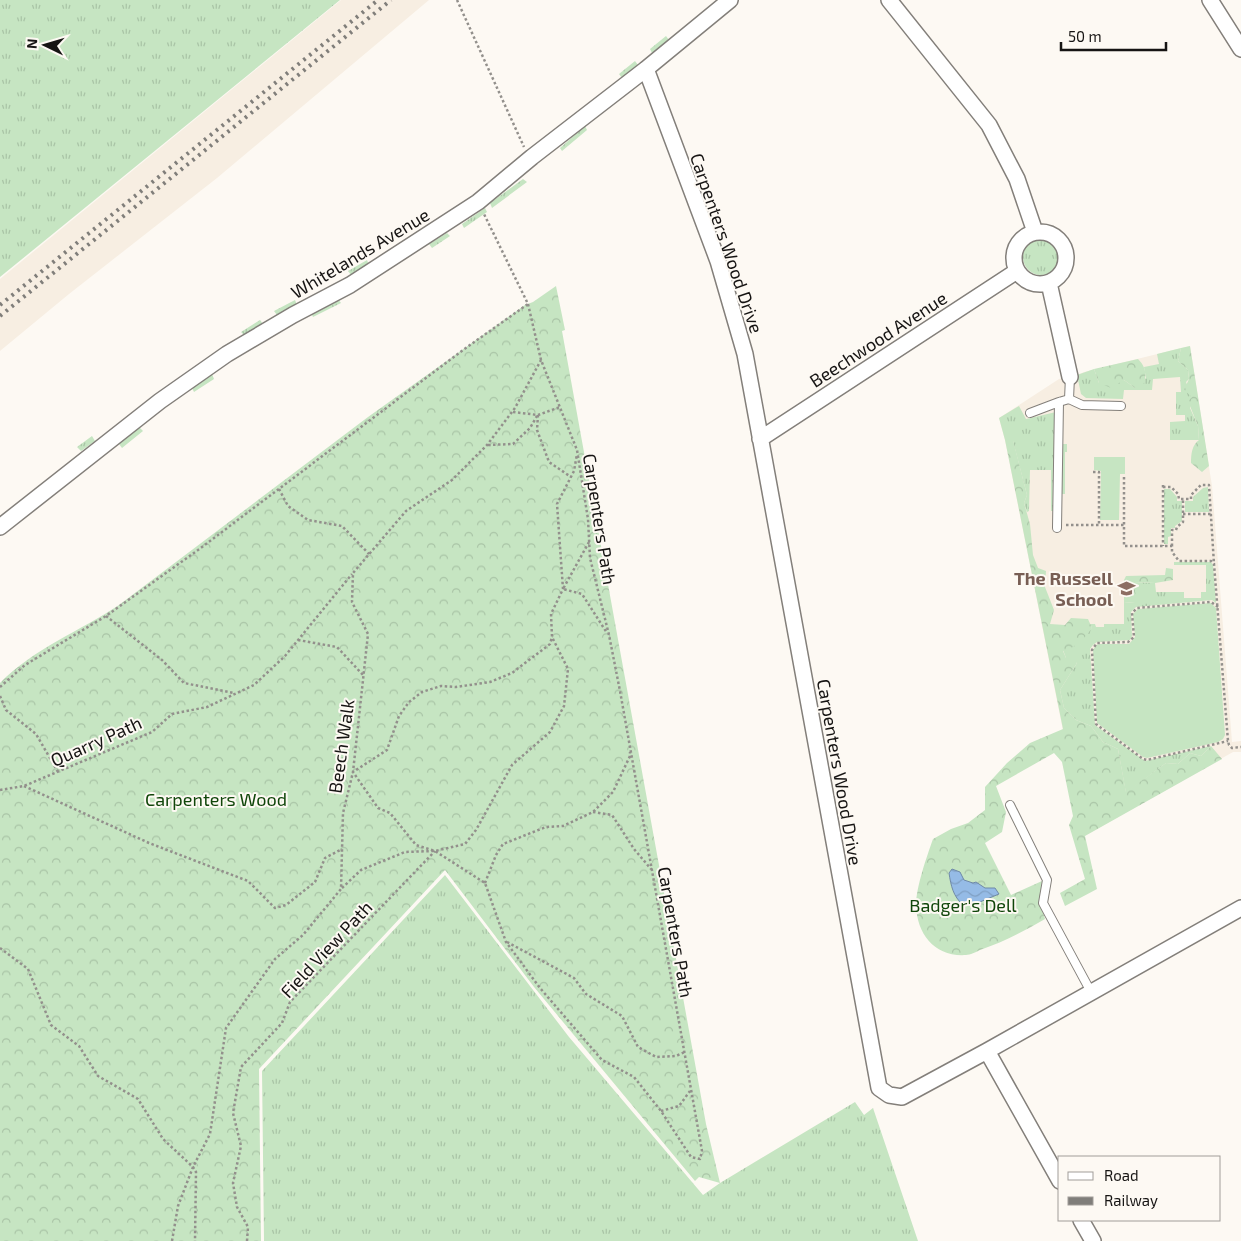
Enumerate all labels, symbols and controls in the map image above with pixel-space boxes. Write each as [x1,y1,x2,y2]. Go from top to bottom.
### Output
north arrow [20,20,70,70]
scale bar [1061,20,1166,52]
text: 50 m [1068,27,1102,45]
text: N [23,38,40,50]
street label: Carpenters Wood Drive [686,150,768,336]
street label: Whitelands Avenue [287,203,433,303]
street label: Beechwood Avenue [805,286,951,392]
street label: Carpenters Path [579,452,621,586]
place label: The Russell School [1014,567,1113,610]
school or university icon: The Russell School [1117,578,1137,598]
street label: Carpenters Wood Drive [813,677,867,867]
street label: Beech Walk [324,698,358,794]
street label: Quarry Path [47,711,145,771]
park label: Carpenters Wood [145,788,287,810]
street label: Carpenters Path [654,865,698,999]
park label: Badger's Dell [909,894,1017,916]
street label: Field View Path [276,896,376,1002]
legend [1058,1156,1221,1221]
text: Road [1104,1166,1139,1184]
text: Railway [1104,1191,1158,1209]

